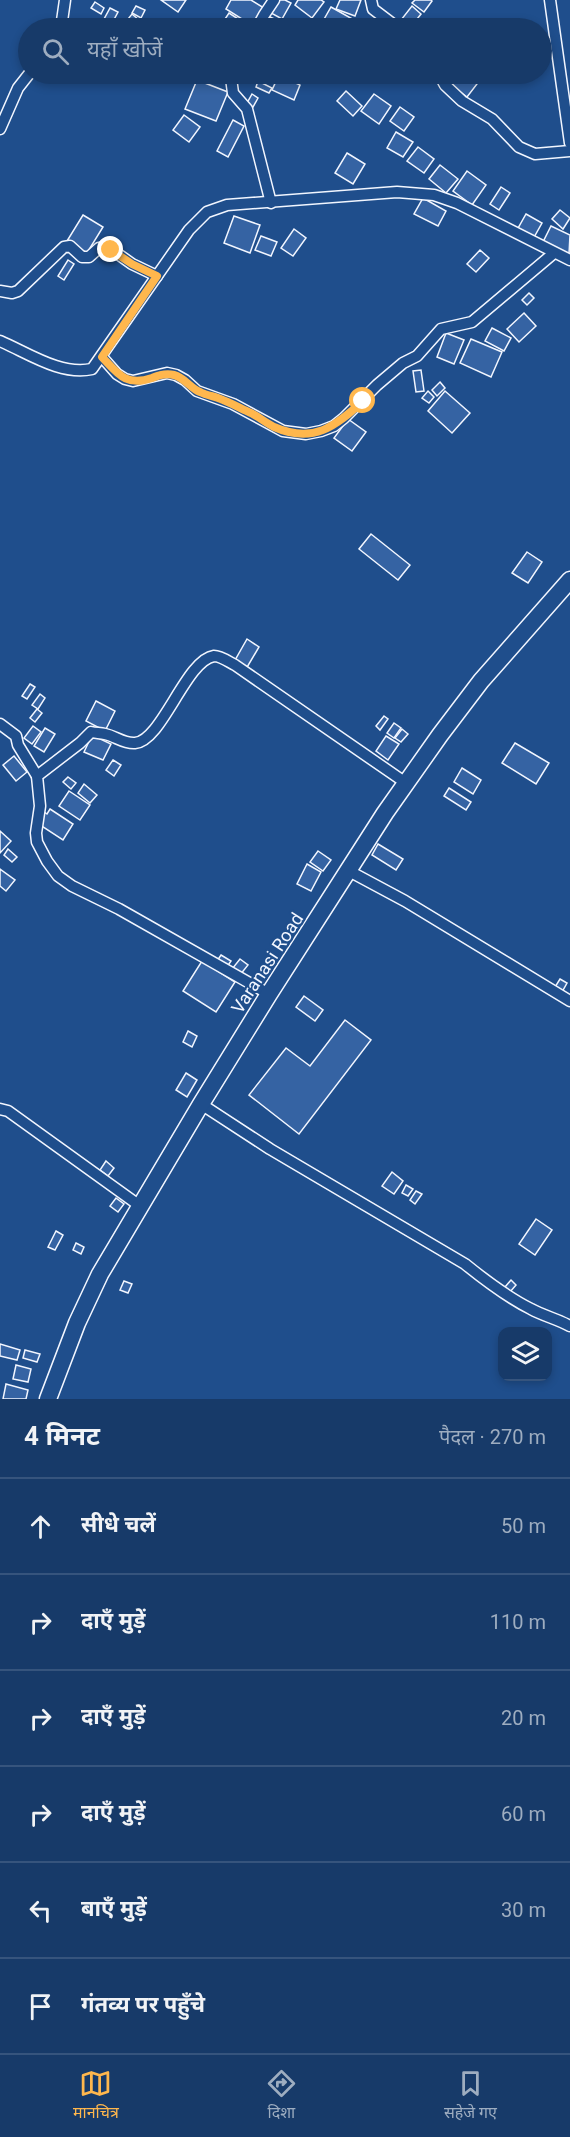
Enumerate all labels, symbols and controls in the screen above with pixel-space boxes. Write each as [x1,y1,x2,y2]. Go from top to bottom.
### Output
search box [18,18,552,84]
icon: search [39,35,72,68]
text: यहाँ खोजें [87,37,163,62]
route end [97,236,123,262]
route start [349,387,375,413]
street label: Varanasi Road [227,909,307,1017]
map controls [498,1327,552,1381]
button: layers [498,1327,552,1381]
text: 4 मिनट [24,1421,100,1451]
text: पैदल · 270 m [439,1425,546,1449]
icon: ahead [24,1510,57,1543]
text: सीधे चलें [81,1512,156,1537]
text: 50 m [501,1514,546,1538]
icon: right [24,1606,57,1639]
text: दाएँ मुड़ें [81,1608,146,1633]
text: 110 m [490,1610,546,1634]
icon: right [24,1702,57,1735]
text: दाएँ मुड़ें [81,1704,146,1729]
text: 20 m [501,1706,546,1730]
icon: right [24,1798,57,1831]
text: दाएँ मुड़ें [81,1800,146,1825]
text: 60 m [501,1802,546,1826]
icon: left [24,1894,57,1927]
text: बाएँ मुड़ें [81,1896,147,1921]
text: 30 m [501,1898,546,1922]
icon: arrive [24,1990,57,2023]
text: गंतव्य पर पहुँचे [81,1992,205,2017]
tab: मानचित्र [73,2067,119,2125]
tab: दिशा [265,2067,298,2125]
tab: सहेजे गए [444,2067,497,2125]

